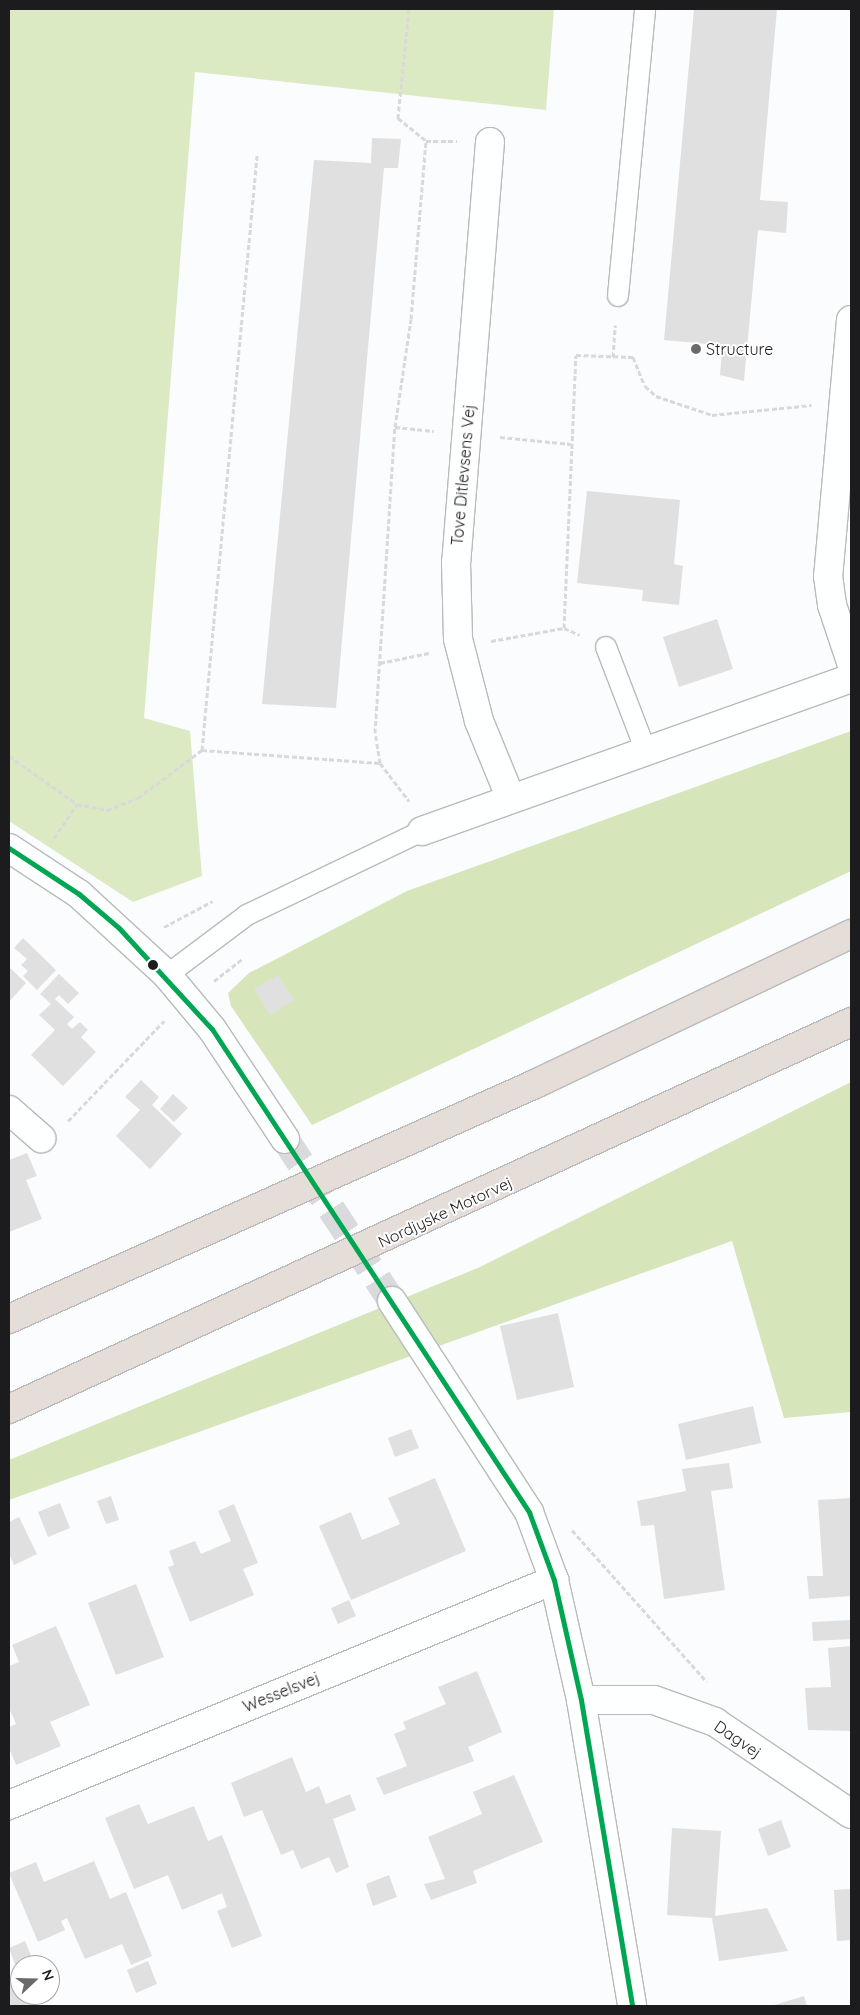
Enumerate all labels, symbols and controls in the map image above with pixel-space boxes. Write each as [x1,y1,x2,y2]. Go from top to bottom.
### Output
place label: Structure [706,339,773,359]
marker: Structure [690,343,702,355]
street label: Tove Ditlevsens Vej [447,404,479,546]
unlabelled marker [148,960,158,970]
street label: Nordjyske Motorvej [375,1172,515,1252]
street label: Wesselsvej [240,1668,322,1716]
street label: Dagvej [711,1716,765,1762]
north arrow [10,1955,60,2005]
text: N [38,1967,58,1983]

